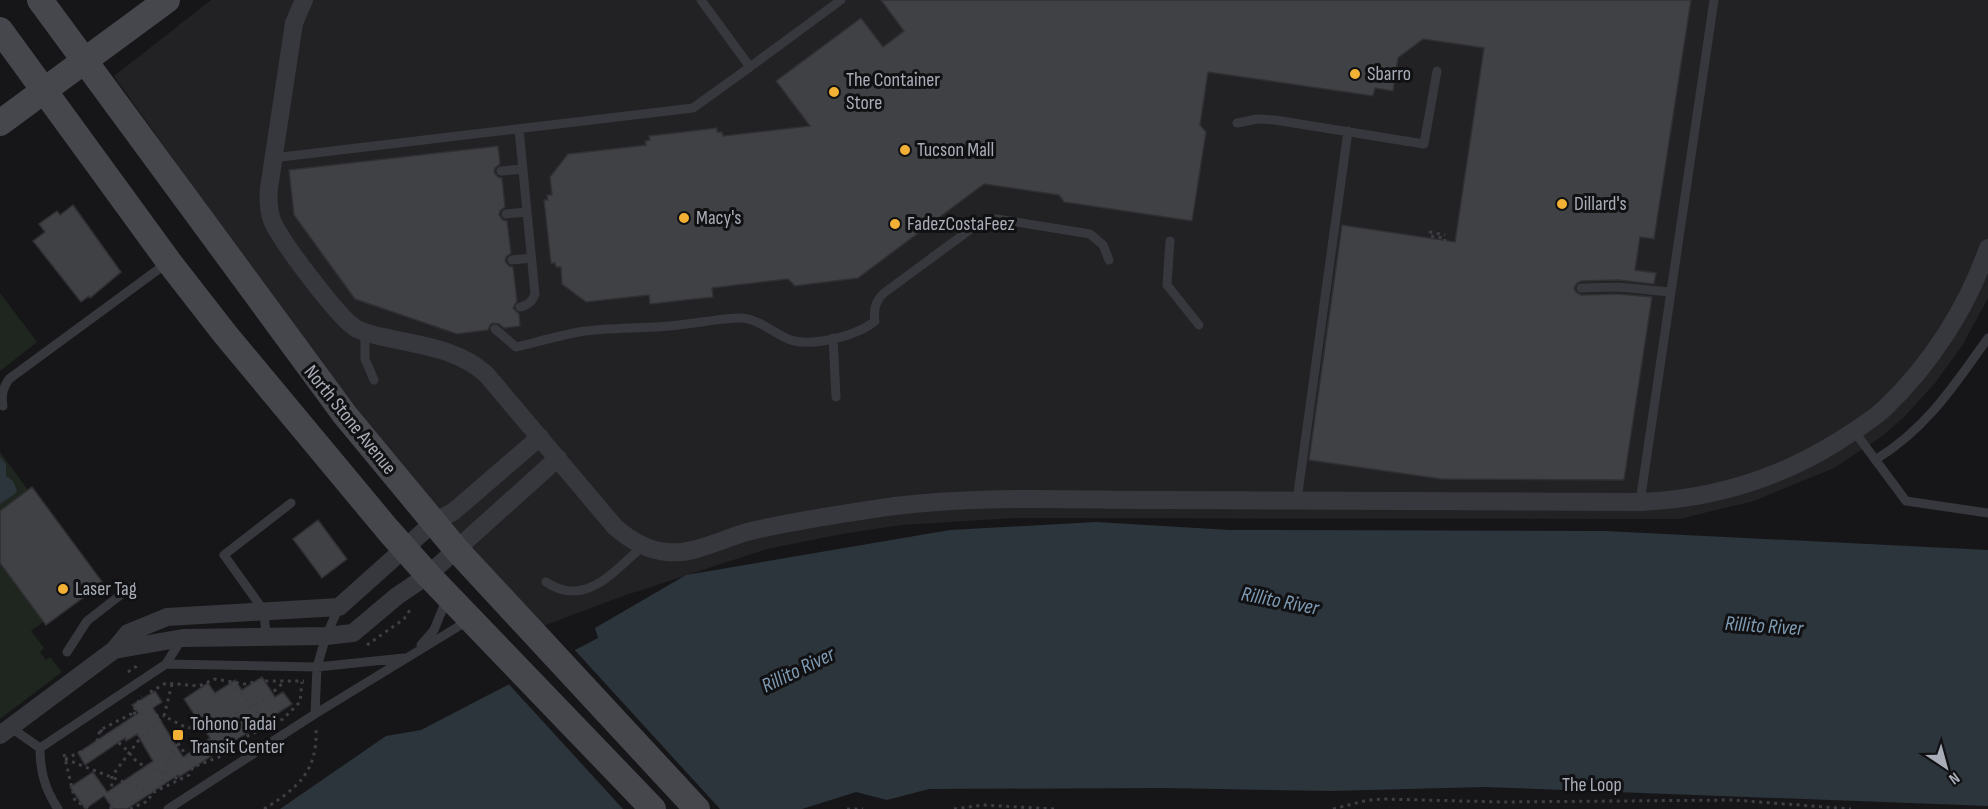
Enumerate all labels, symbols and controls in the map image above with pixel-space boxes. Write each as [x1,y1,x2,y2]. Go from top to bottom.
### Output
place label: Sbarro [1367,62,1411,86]
marker: Sbarro [1348,67,1362,81]
place label: The Container Store [846,68,940,115]
marker: The Container Store [827,85,841,99]
place label: Tucson Mall [917,138,994,162]
marker: Tucson Mall [898,143,912,157]
place label: Dillard's [1574,192,1627,216]
marker: Dillard's [1555,197,1569,211]
place label: Macy's [696,206,742,230]
marker: Macy's [677,211,691,225]
place label: FadezCostaFeez [907,212,1015,236]
marker: FadezCostaFeez [888,217,902,231]
street label: North Stone Avenue [299,360,401,480]
place label: Laser Tag [75,577,137,601]
water label: Rillito River [1239,581,1322,621]
marker: Laser Tag [56,582,70,596]
water label: Rillito River [1724,611,1805,641]
water label: Rillito River [757,641,840,698]
place label: Tohono Tadai Transit Center [190,712,285,759]
marker: Tohono Tadai Transit Center [171,728,185,742]
north arrow [1916,737,1976,797]
text: N [1945,768,1963,788]
street label: The Loop [1562,773,1622,797]

